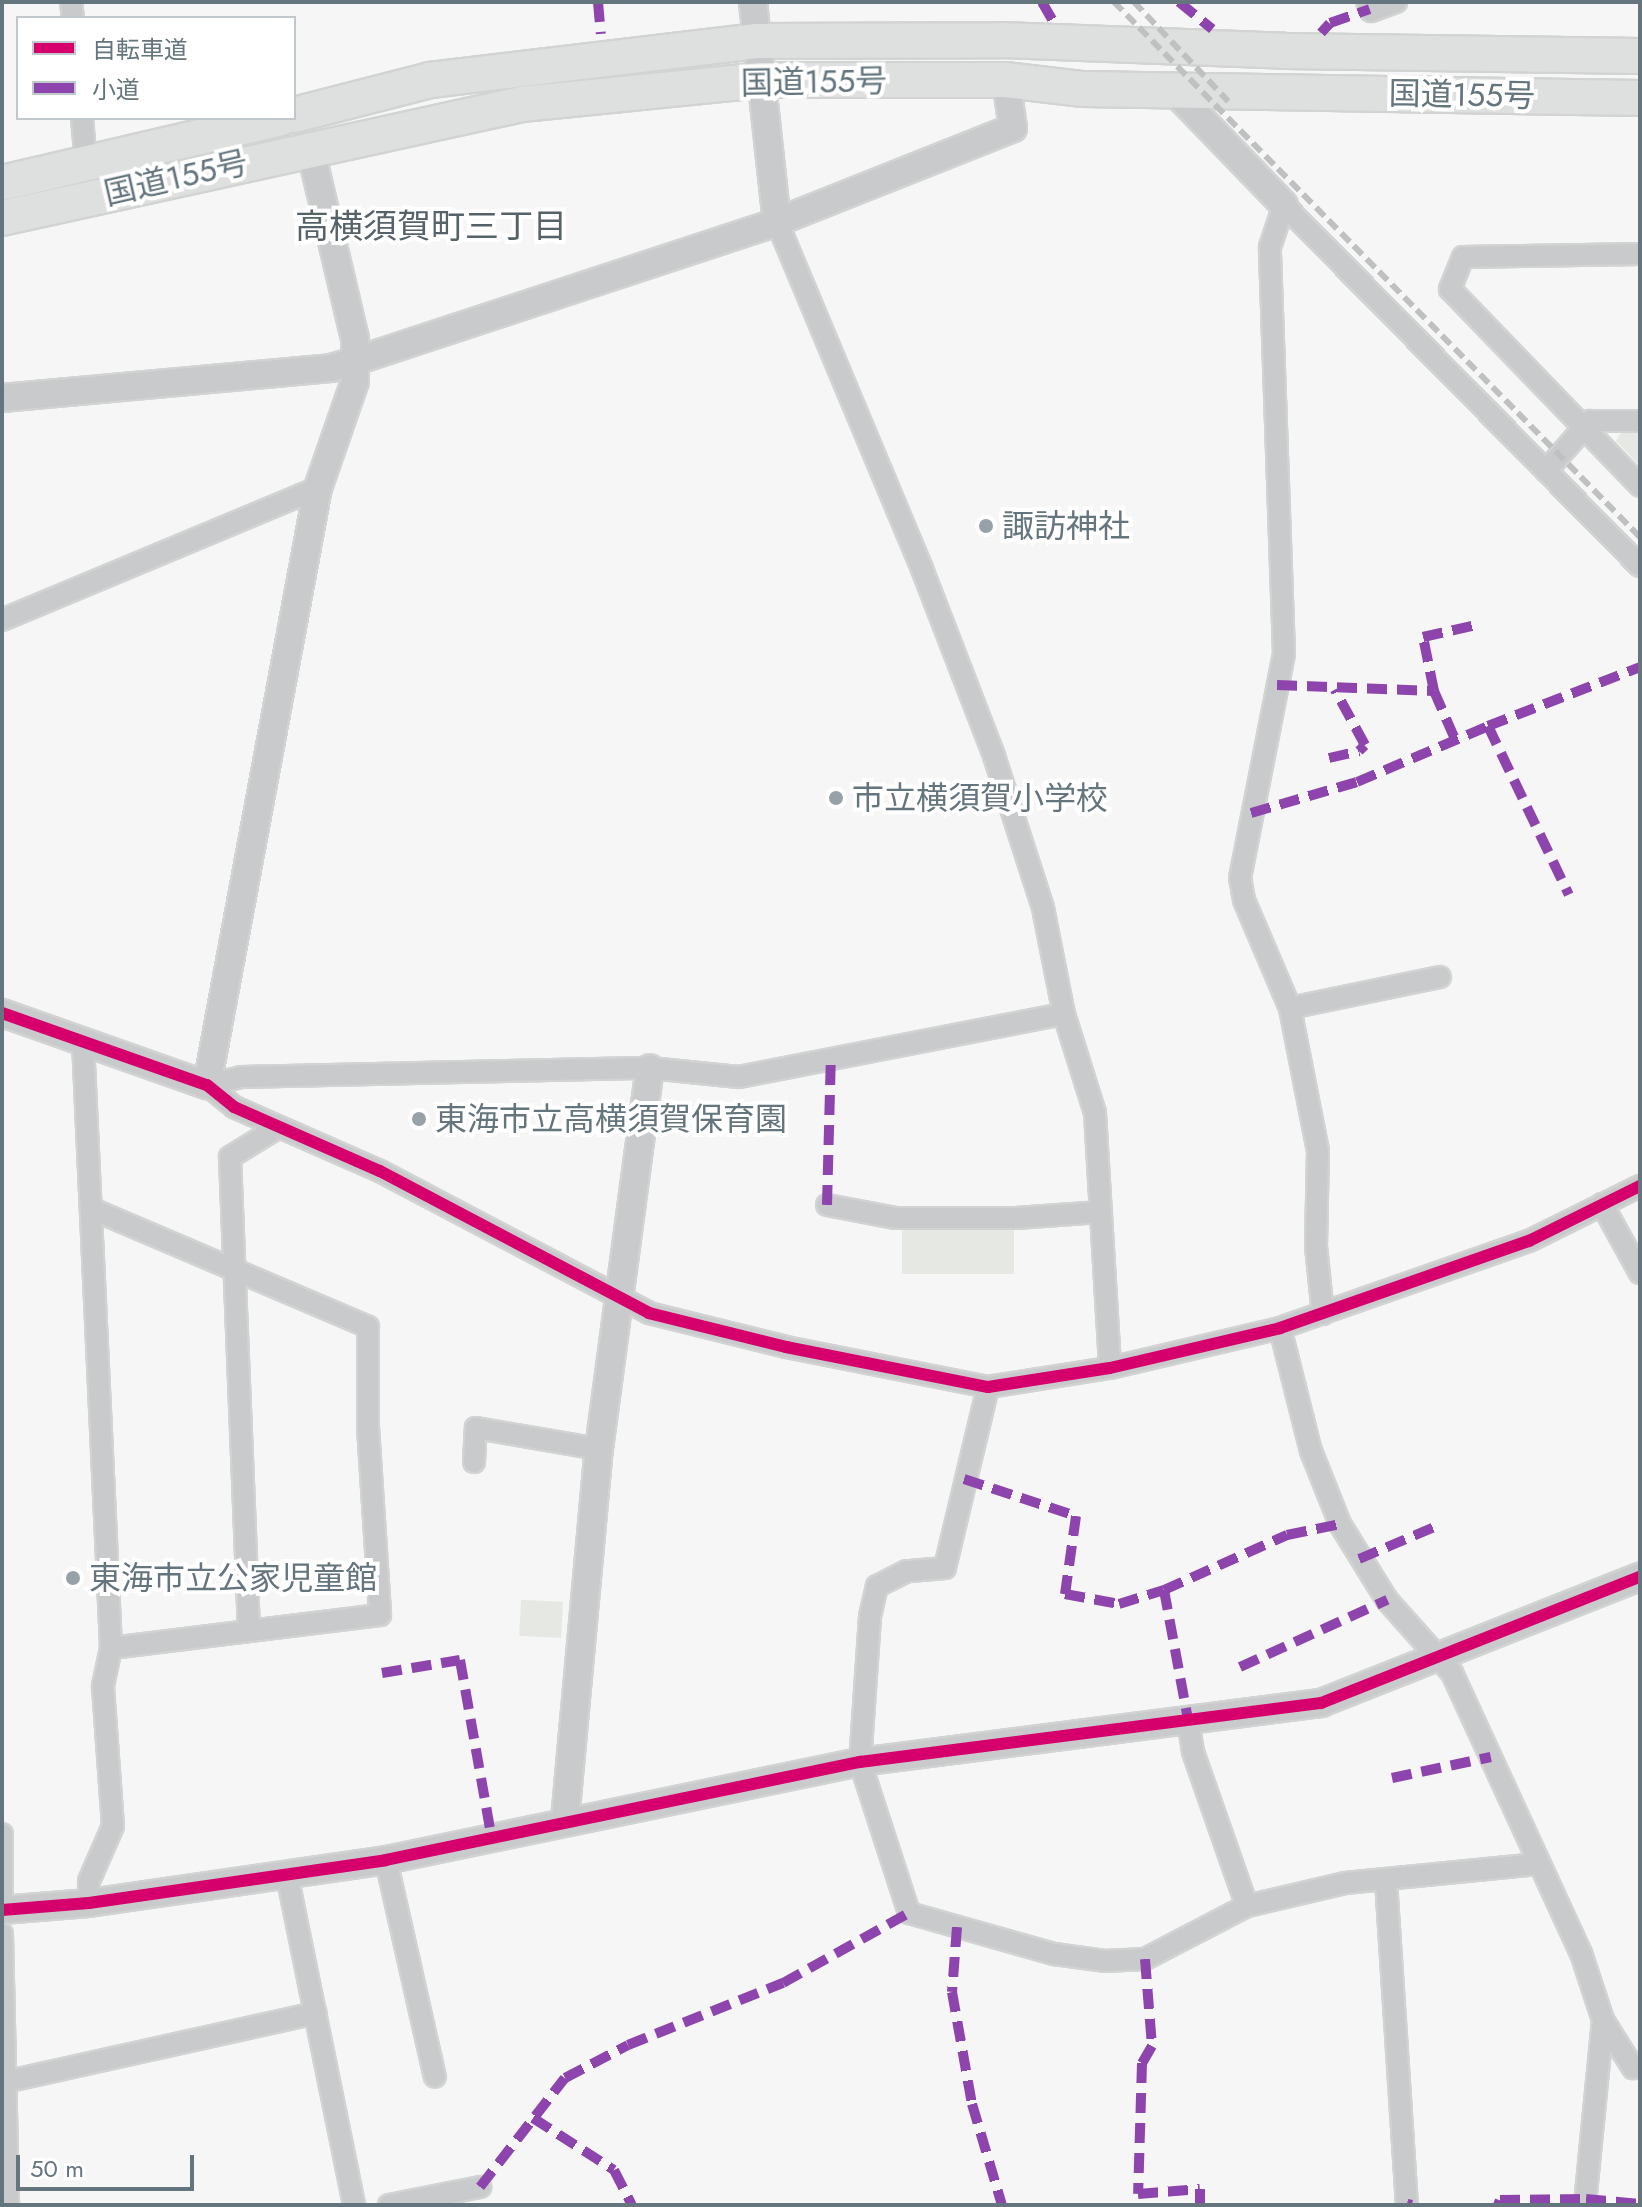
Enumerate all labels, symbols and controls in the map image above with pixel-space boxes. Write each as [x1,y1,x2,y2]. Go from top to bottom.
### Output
legend [16,16,296,120]
text: 自転車道 [92,32,188,67]
street label: 国道155号 [740,62,888,102]
text: 小道 [92,72,140,107]
street label: 国道155号 [1388,75,1536,115]
street label: 国道155号 [100,143,252,213]
district label: 高横須賀町三丁目 [295,207,567,247]
place label: 諏訪神社 [1002,507,1130,545]
marker: 諏訪神社 [977,517,995,535]
place label: 市立横須賀小学校 [852,779,1108,817]
marker: 市立横須賀小学校 [827,789,845,807]
place label: 東海市立高横須賀保育園 [435,1100,787,1138]
marker: 東海市立高横須賀保育園 [410,1110,428,1128]
place label: 東海市立公家児童館 [89,1559,377,1597]
marker: 東海市立公家児童館 [64,1569,82,1587]
scale bar [20,2139,198,2189]
text: 50 m [30,2151,84,2186]

